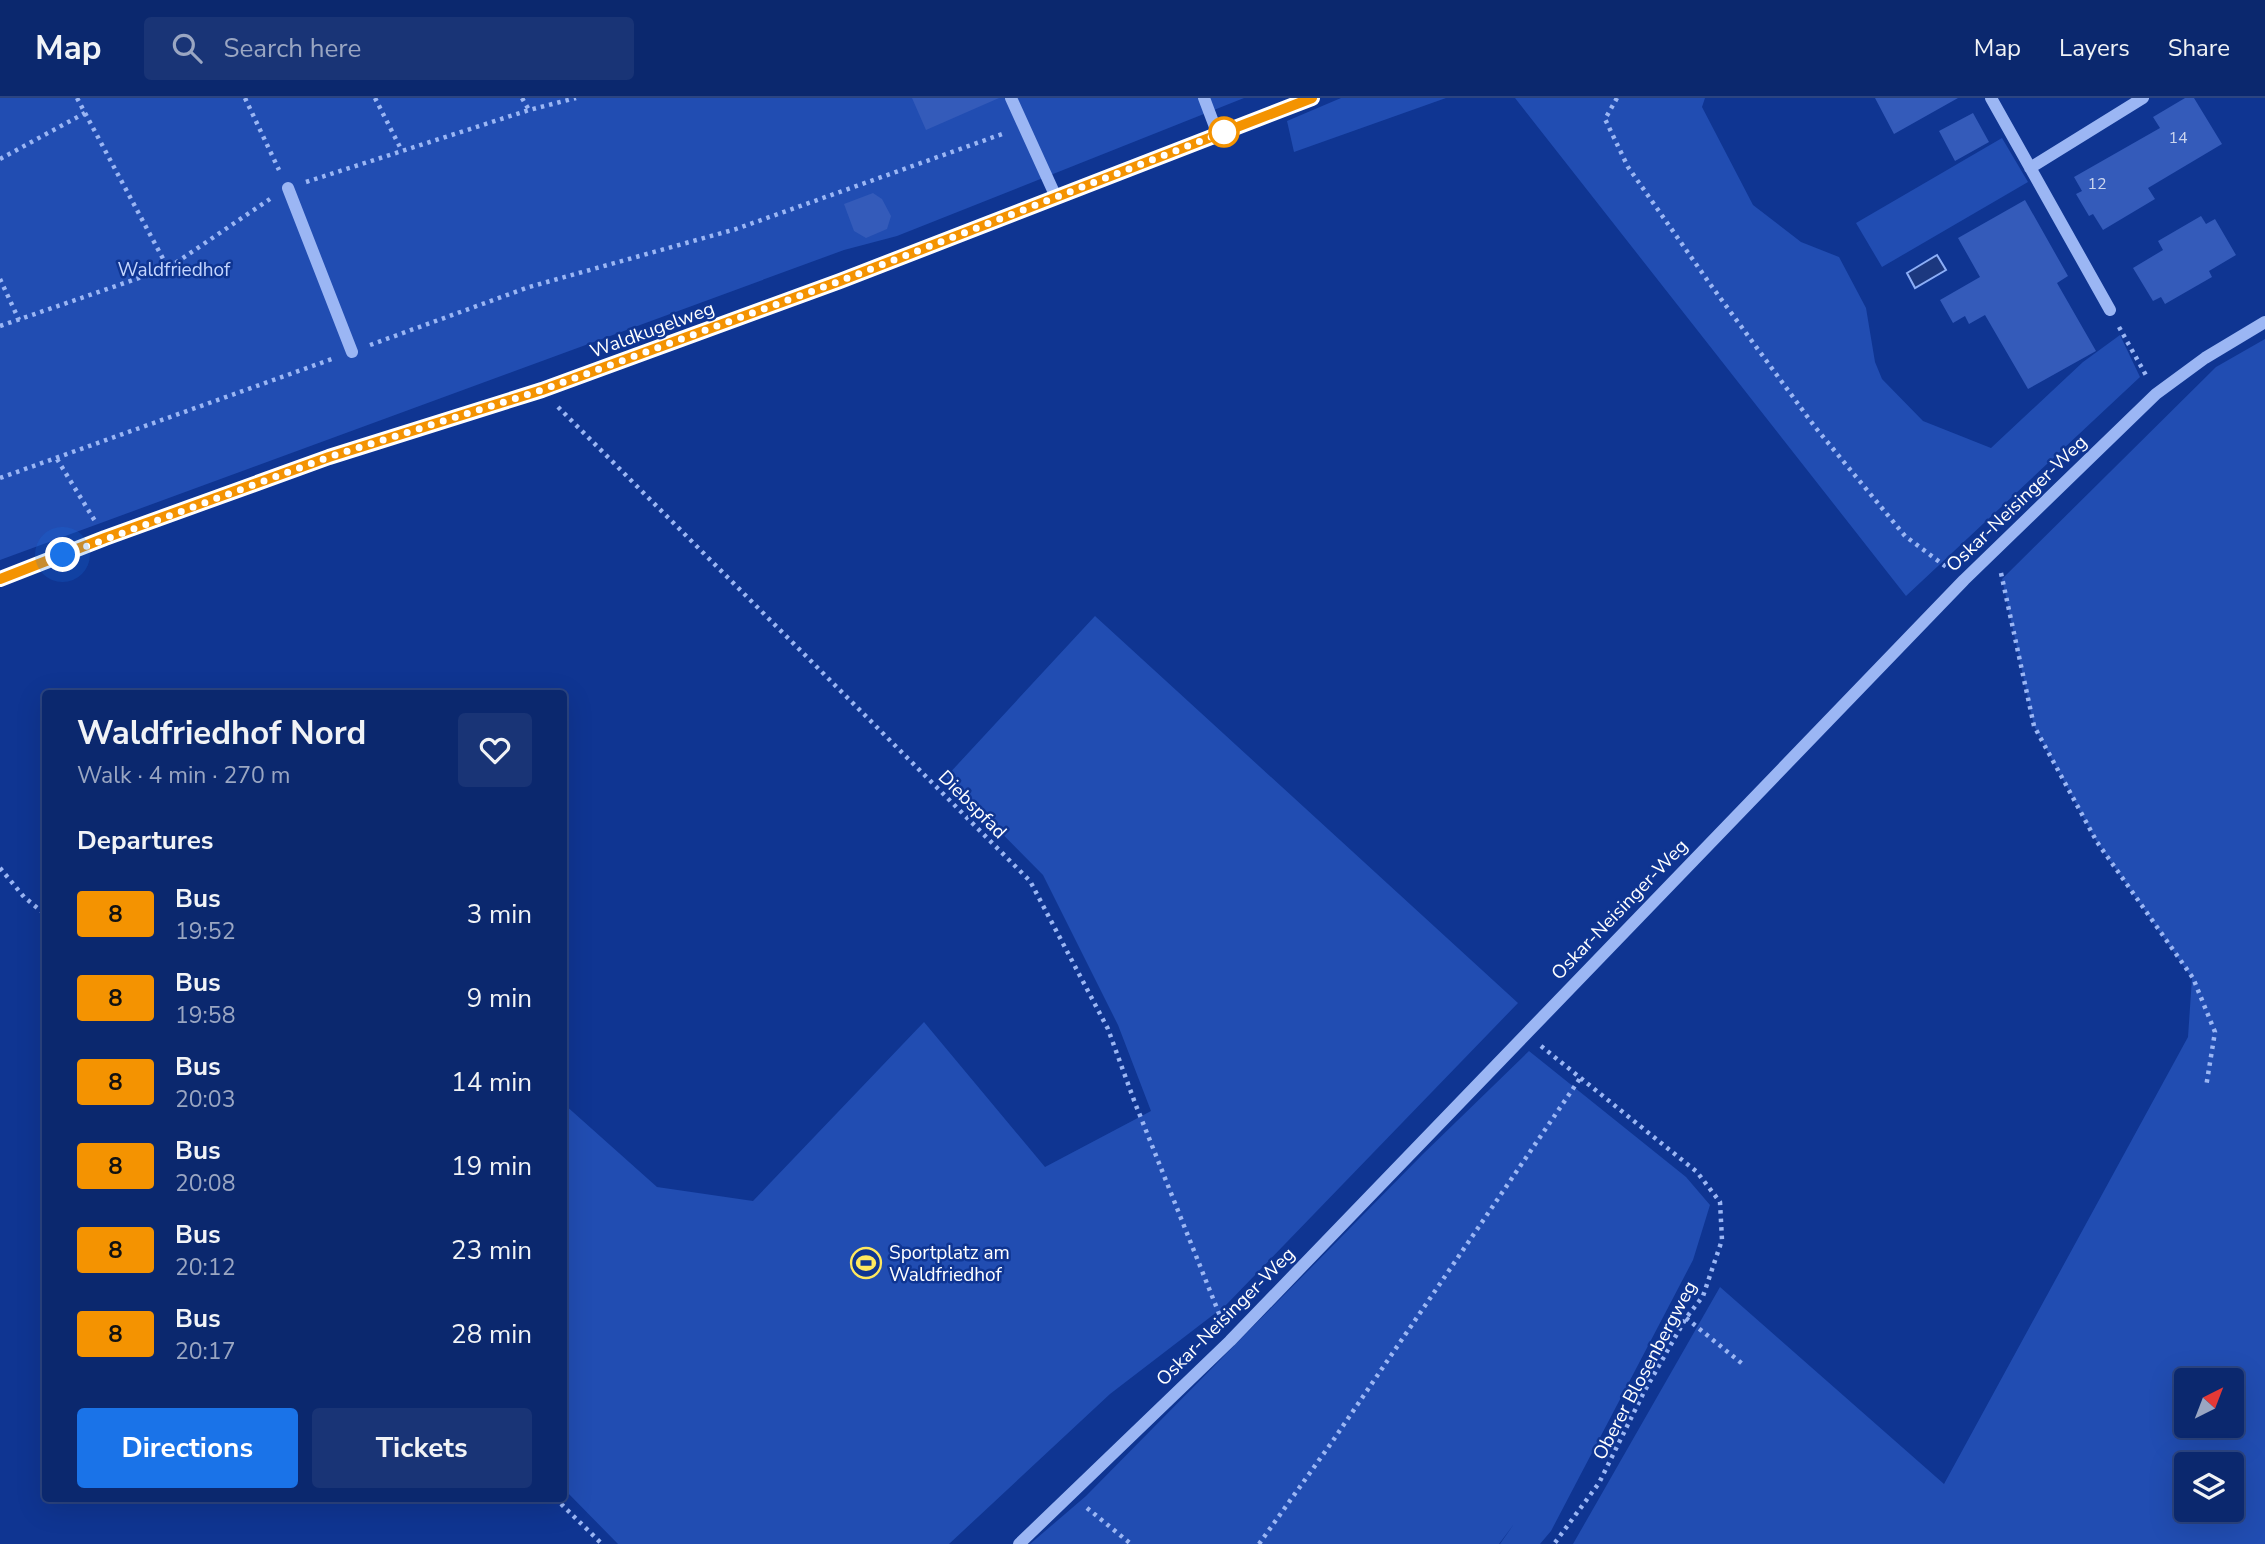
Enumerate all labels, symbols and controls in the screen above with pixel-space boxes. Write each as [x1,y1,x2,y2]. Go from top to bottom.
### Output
search box [144,17,634,80]
text: Map [35,26,102,71]
icon: search [168,29,206,67]
text: Search here [224,31,361,66]
text: Map [1974,32,2021,64]
text: Layers [2059,32,2130,64]
text: Share [2168,32,2230,64]
unlabelled marker [1209,117,1239,147]
house number: 14 [2168,127,2188,149]
house number: 12 [2087,173,2107,195]
park label: Waldfriedhof [118,257,231,283]
street label: Waldkugelweg [587,295,718,364]
street label: Oskar-Neisinger-Weg [1941,430,2093,578]
your location [45,537,80,572]
text: Waldfriedhof Nord [77,711,366,756]
button: heart [458,713,532,787]
text: Walk · 4 min · 270 m [77,760,290,791]
street label: Diebspfad [932,765,1012,845]
text: Departures [77,823,213,858]
street label: Oskar-Neisinger-Weg [1546,834,1694,986]
text: Bus [175,881,221,916]
text: 3 min [467,897,532,932]
text: 8 [108,898,123,930]
text: 19:52 [175,916,235,947]
text: Bus [175,965,221,1000]
text: 9 min [467,981,532,1016]
text: 8 [108,982,123,1014]
text: 19:58 [175,1000,235,1031]
text: Bus [175,1049,221,1084]
text: 14 min [451,1065,532,1100]
text: 8 [108,1066,123,1098]
text: 20:03 [175,1084,235,1115]
text: Bus [175,1133,221,1168]
text: 19 min [451,1149,532,1184]
text: 8 [108,1150,123,1182]
text: 20:08 [175,1168,235,1199]
text: Bus [175,1217,221,1252]
text: 23 min [451,1233,532,1268]
text: 8 [108,1234,123,1266]
place label: Sportplatz am Waldfriedhof [889,1240,1010,1288]
street label: Oskar-Neisinger-Weg [1151,1242,1301,1392]
sports icon: Sportplatz am Waldfriedhof [849,1246,883,1280]
text: 20:12 [175,1252,235,1283]
street label: Oberer Blosenbergweg [1587,1276,1703,1465]
text: Bus [175,1301,221,1336]
text: 28 min [451,1317,532,1352]
text: 8 [108,1318,123,1350]
text: 20:17 [175,1336,235,1367]
north arrow [2174,1368,2244,1438]
map controls [2174,1368,2244,1522]
button: Directions [77,1408,298,1488]
button: Tickets [312,1408,532,1488]
button: layers [2174,1452,2244,1522]

